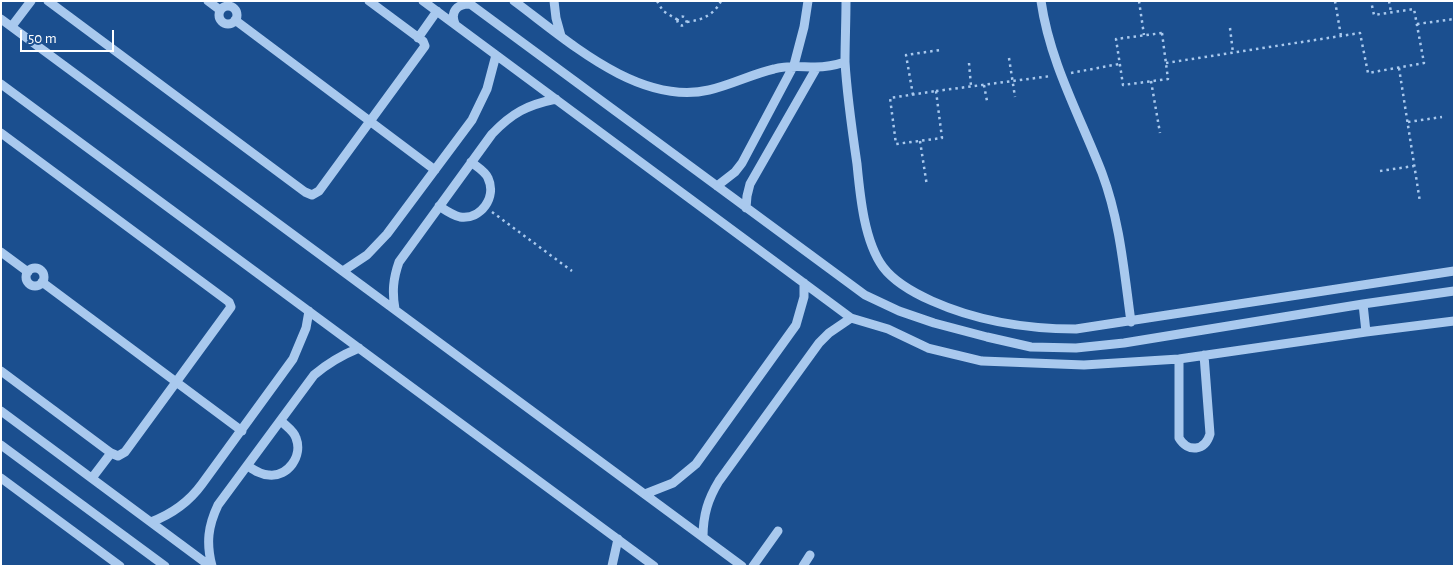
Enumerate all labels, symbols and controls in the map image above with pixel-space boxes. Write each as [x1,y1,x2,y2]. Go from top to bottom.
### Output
scale bar [22,20,116,52]
text: 50 m [28,31,57,46]

